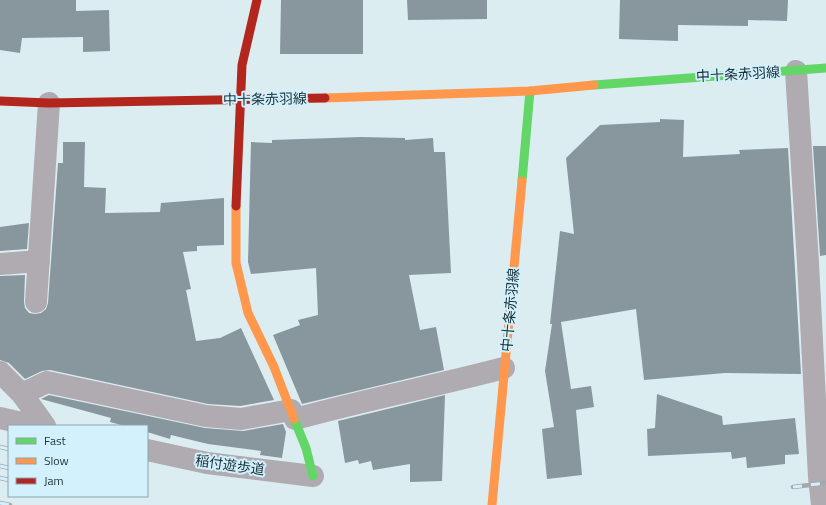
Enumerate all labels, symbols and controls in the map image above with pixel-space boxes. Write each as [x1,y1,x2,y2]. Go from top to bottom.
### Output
street label: 中十条赤羽線 [695,61,780,86]
street label: 中十条赤羽線 [223,87,307,110]
street label: 中十条赤羽線 [495,267,524,353]
legend [8,425,148,497]
text: Fast [44,431,67,450]
street label: 稲付遊歩道 [194,449,266,480]
text: Slow [44,451,69,470]
text: Jam [44,471,64,490]

